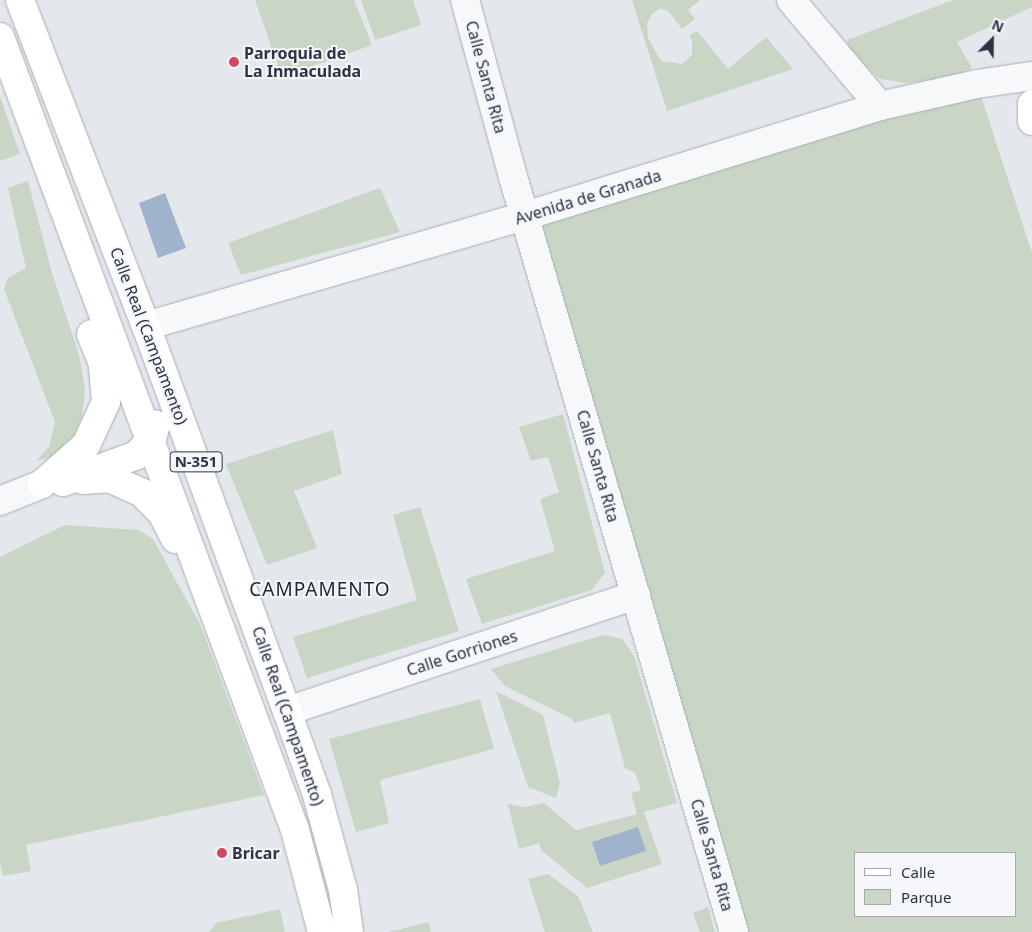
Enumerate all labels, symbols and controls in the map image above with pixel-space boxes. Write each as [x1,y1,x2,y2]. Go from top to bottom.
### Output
north arrow [967,15,1017,65]
text: N [989,15,1007,37]
street label: Calle Santa Rita [462,19,510,135]
place label: Parroquia de La Inmaculada [244,43,361,81]
marker: Parroquia de La Inmaculada [228,56,240,68]
street label: Avenida de Granada [513,166,663,228]
street label: Calle Real (Campamento) [106,245,192,427]
street label: Calle Santa Rita [573,408,623,524]
road number: N-351 [168,450,224,474]
district label: CAMPAMENTO [248,579,392,601]
street label: Calle Real (Campamento) [248,624,328,808]
street label: Calle Gorriones [404,626,520,680]
street label: Calle Santa Rita [687,797,737,913]
place label: Bricar [232,843,280,863]
marker: Bricar [216,847,228,859]
legend [854,852,1017,917]
text: Calle [901,862,935,882]
text: Parque [901,887,951,907]

